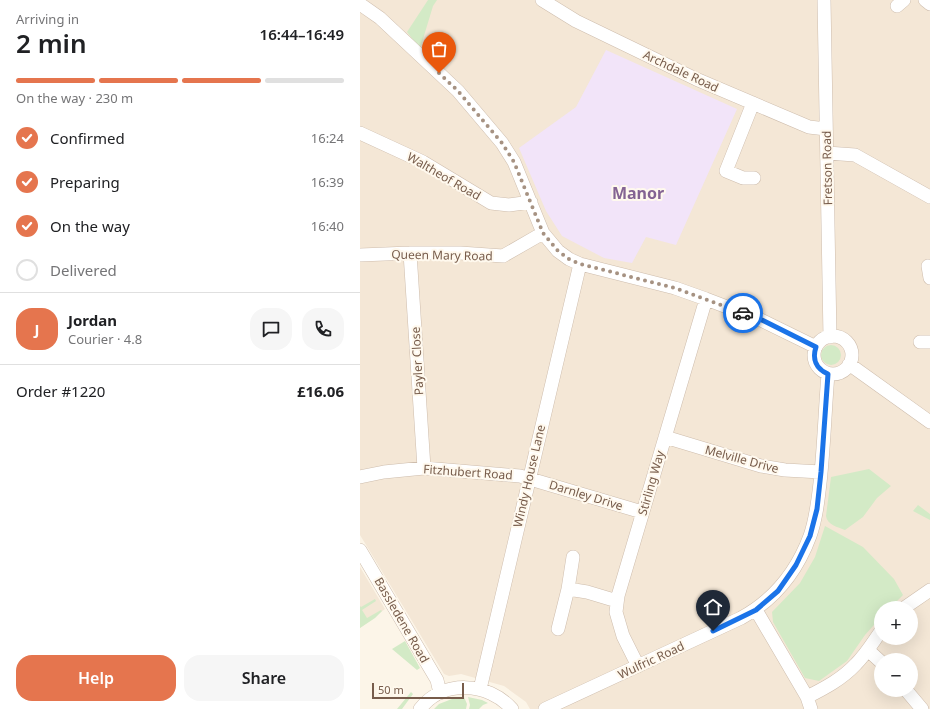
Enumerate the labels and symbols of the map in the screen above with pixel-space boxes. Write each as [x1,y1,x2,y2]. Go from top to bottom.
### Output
pin [422,32,456,73]
street label: Archdale Road [640,46,722,96]
street label: Fretson Road [818,131,836,205]
street label: Waltheof Road [404,148,484,204]
district label: Manor [612,182,664,204]
street label: Queen Mary Road [391,246,493,264]
courier [723,293,763,333]
street label: Payler Close [407,326,427,396]
street label: Windy House Lane [509,423,549,529]
street label: Melville Drive [703,441,781,477]
street label: Stirling Way [634,448,669,517]
street label: Fitzhubert Road [423,460,513,484]
street label: Darnley Drive [547,476,625,514]
street label: Bassledene Road [371,574,433,666]
pin [696,590,730,631]
street label: Wulfric Road [615,637,687,683]
scale bar [372,681,464,700]

